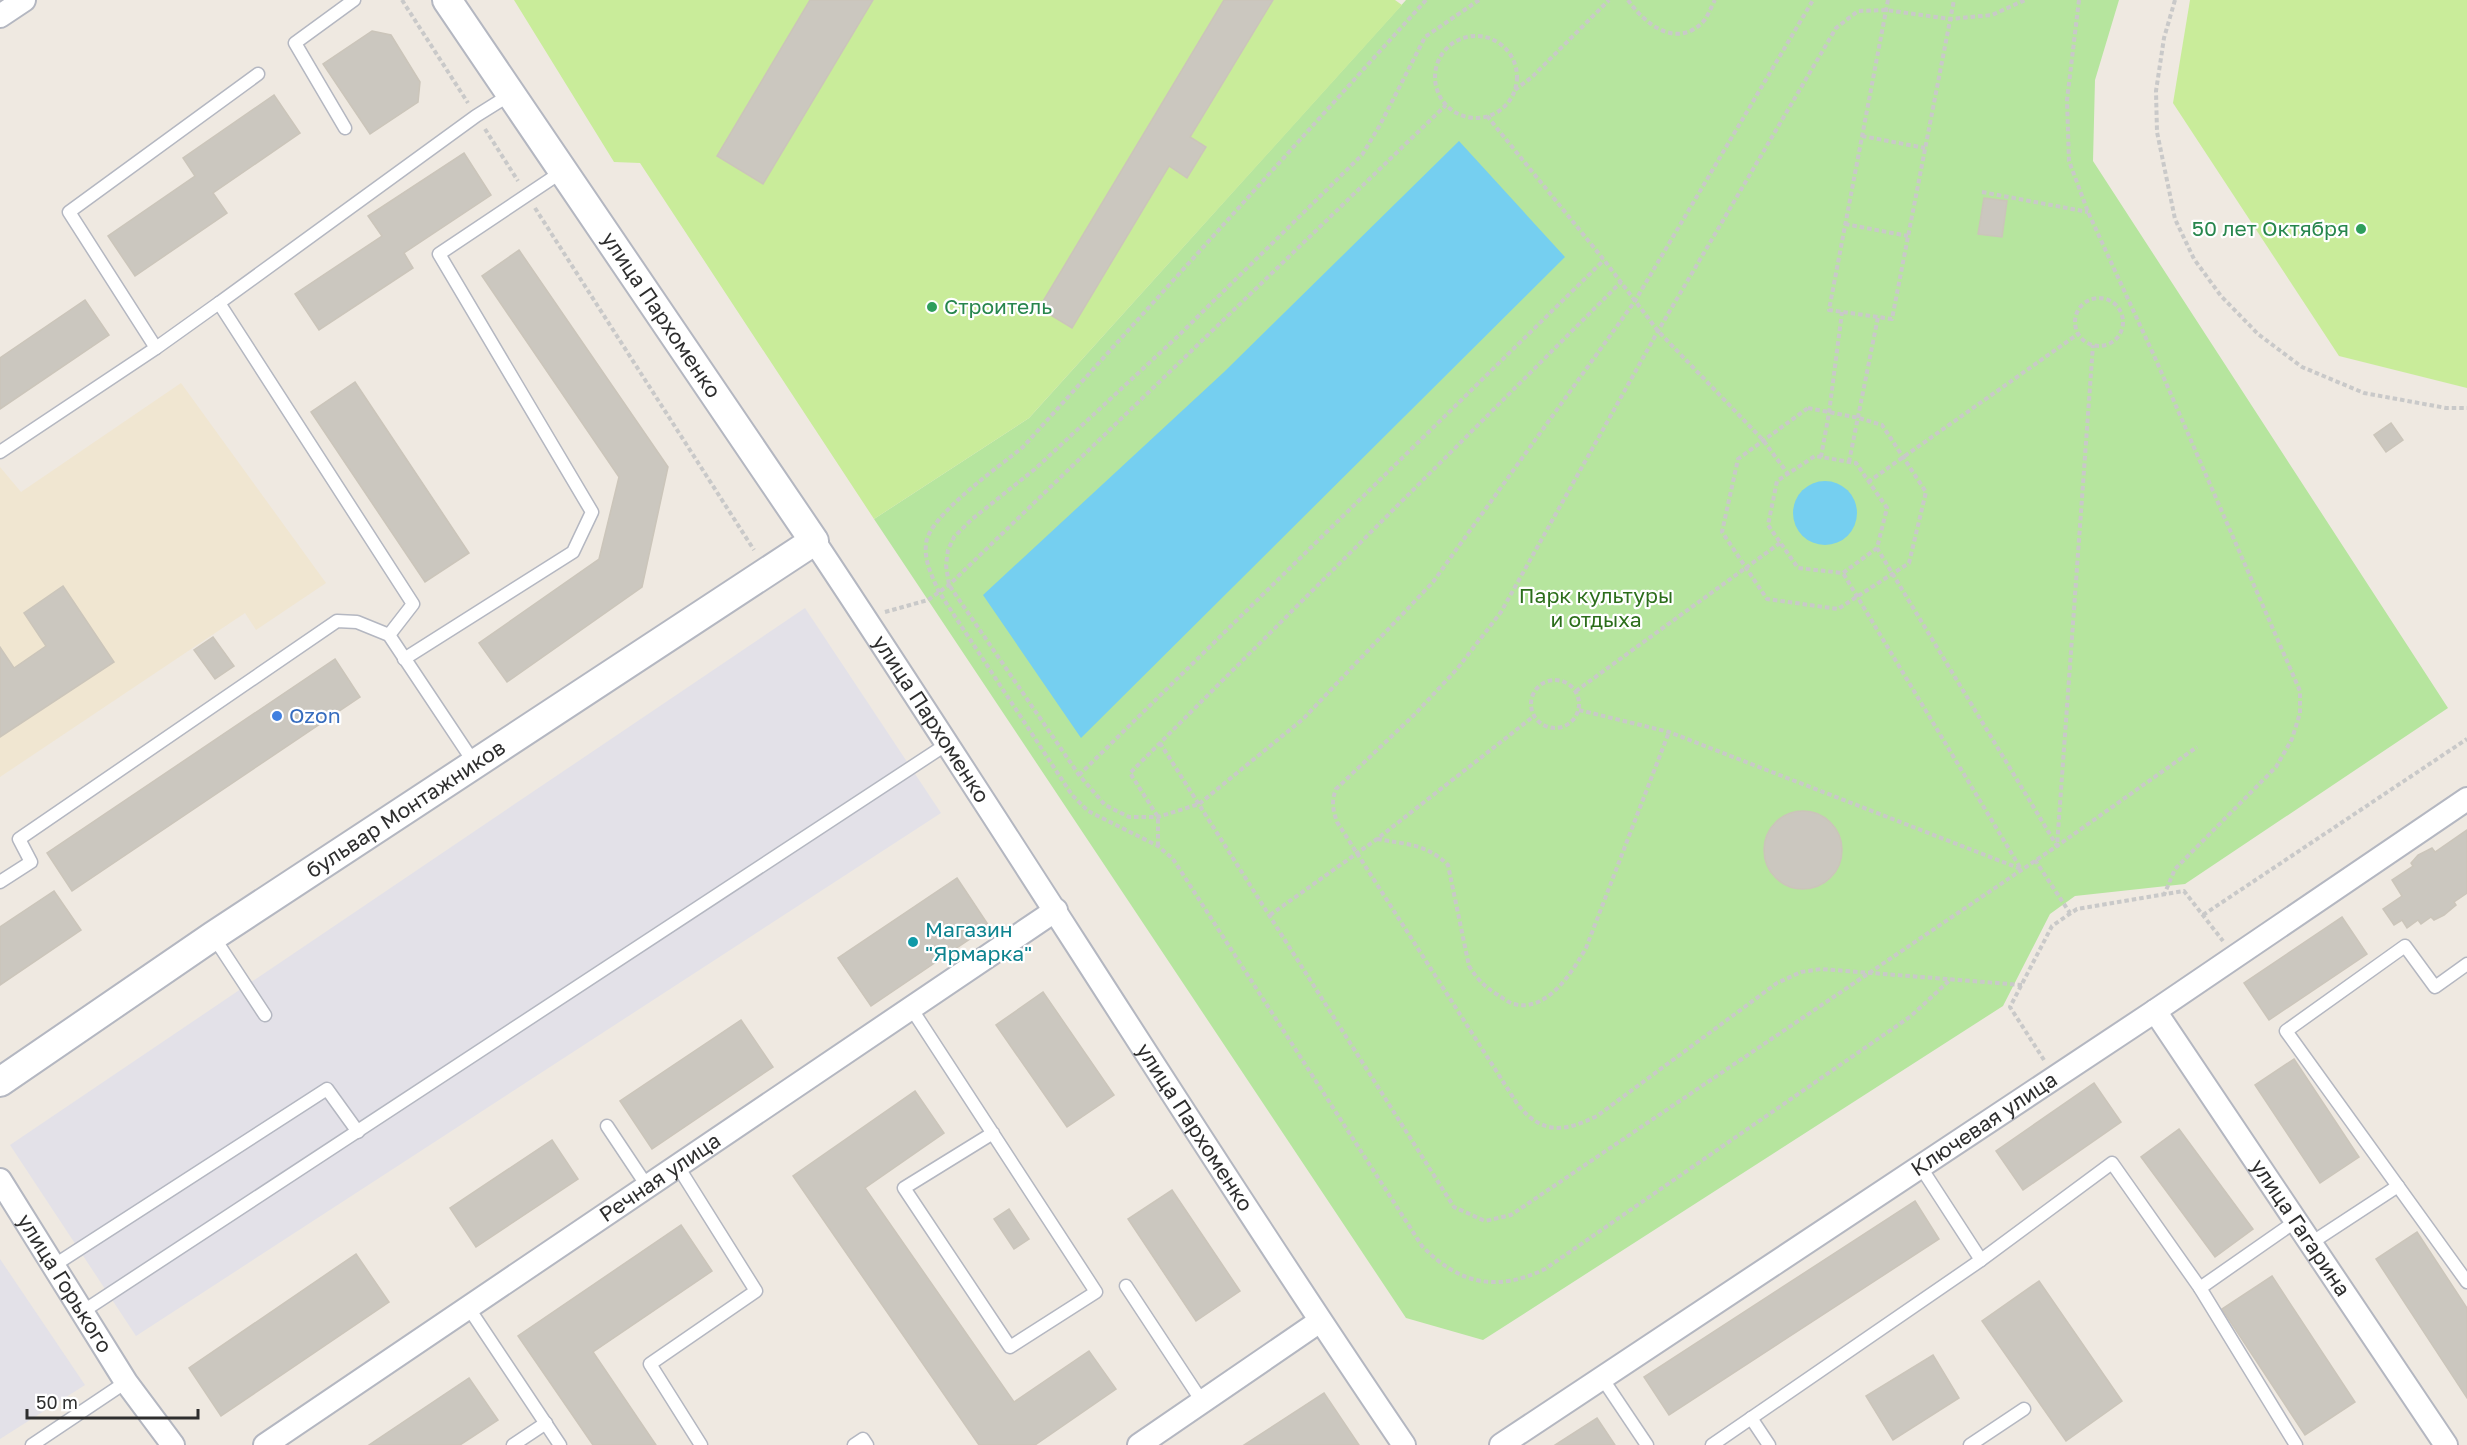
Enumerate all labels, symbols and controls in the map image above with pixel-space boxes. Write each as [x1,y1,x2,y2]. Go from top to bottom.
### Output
place label: 50 лет Октября [2192,215,2349,241]
marker: 50 лет Октября [2354,222,2368,236]
street label: улица Пархоменко [597,226,727,403]
place label: Строитель [944,293,1052,319]
marker: Строитель [925,300,939,314]
park label: Парк культуры и отдыха [1519,582,1673,632]
street label: улица Пархоменко [868,630,996,807]
place label: Ozon [289,702,341,728]
marker: Ozon [270,709,284,723]
street label: бульвар Монтажников [301,734,510,883]
place label: Магазин "Ярмарка" [925,916,1032,966]
marker: Магазин "Ярмарка" [906,935,920,949]
street label: улица Пархоменко [1131,1038,1259,1216]
street label: Ключевая улица [1906,1066,2062,1181]
street label: Речная улица [594,1127,725,1227]
street label: улица Гагарина [2246,1154,2357,1301]
street label: улица Горького [12,1209,119,1357]
scale bar [27,1382,198,1420]
text: 50 m [36,1391,78,1413]

